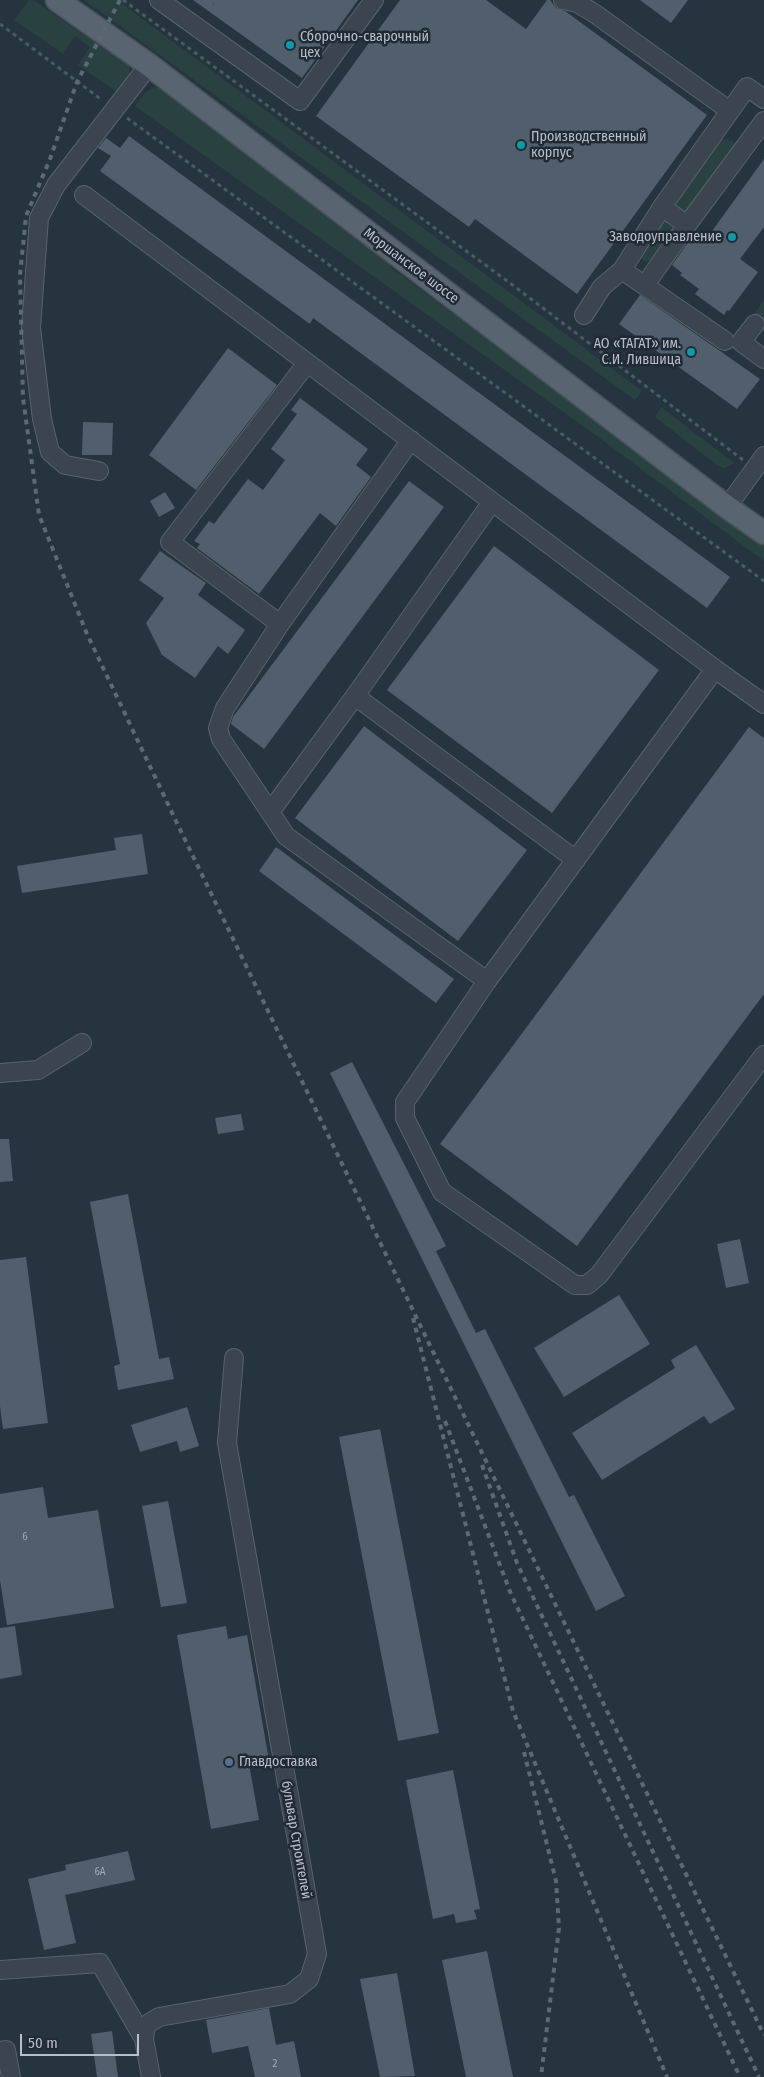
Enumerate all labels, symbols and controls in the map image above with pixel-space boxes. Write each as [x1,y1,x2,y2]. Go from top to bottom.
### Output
place label: Сборочно-сварочный цех [300,29,429,62]
marker: Сборочно-сварочный цех [284,39,296,51]
place label: Производственный корпус [531,129,647,162]
marker: Производственный корпус [515,139,527,151]
street label: Моршанское шоссе [360,225,462,307]
place label: Заводоуправление [609,229,722,245]
marker: Заводоуправление [726,231,738,243]
place label: АО «ТАГАТ» им. С.И. Лившица [594,336,681,368]
marker: АО «ТАГАТ» им. С.И. Лившица [685,346,697,358]
house number: 6 [22,1530,28,1544]
place label: Главдоставка [239,1754,318,1770]
marker: Главдоставка [223,1756,235,1768]
street label: бульвар Строителей [277,1780,315,1900]
house number: 6А [94,1865,106,1879]
scale bar [22,2024,141,2056]
text: 50 m [28,2034,58,2052]
house number: 2 [273,2057,277,2071]

